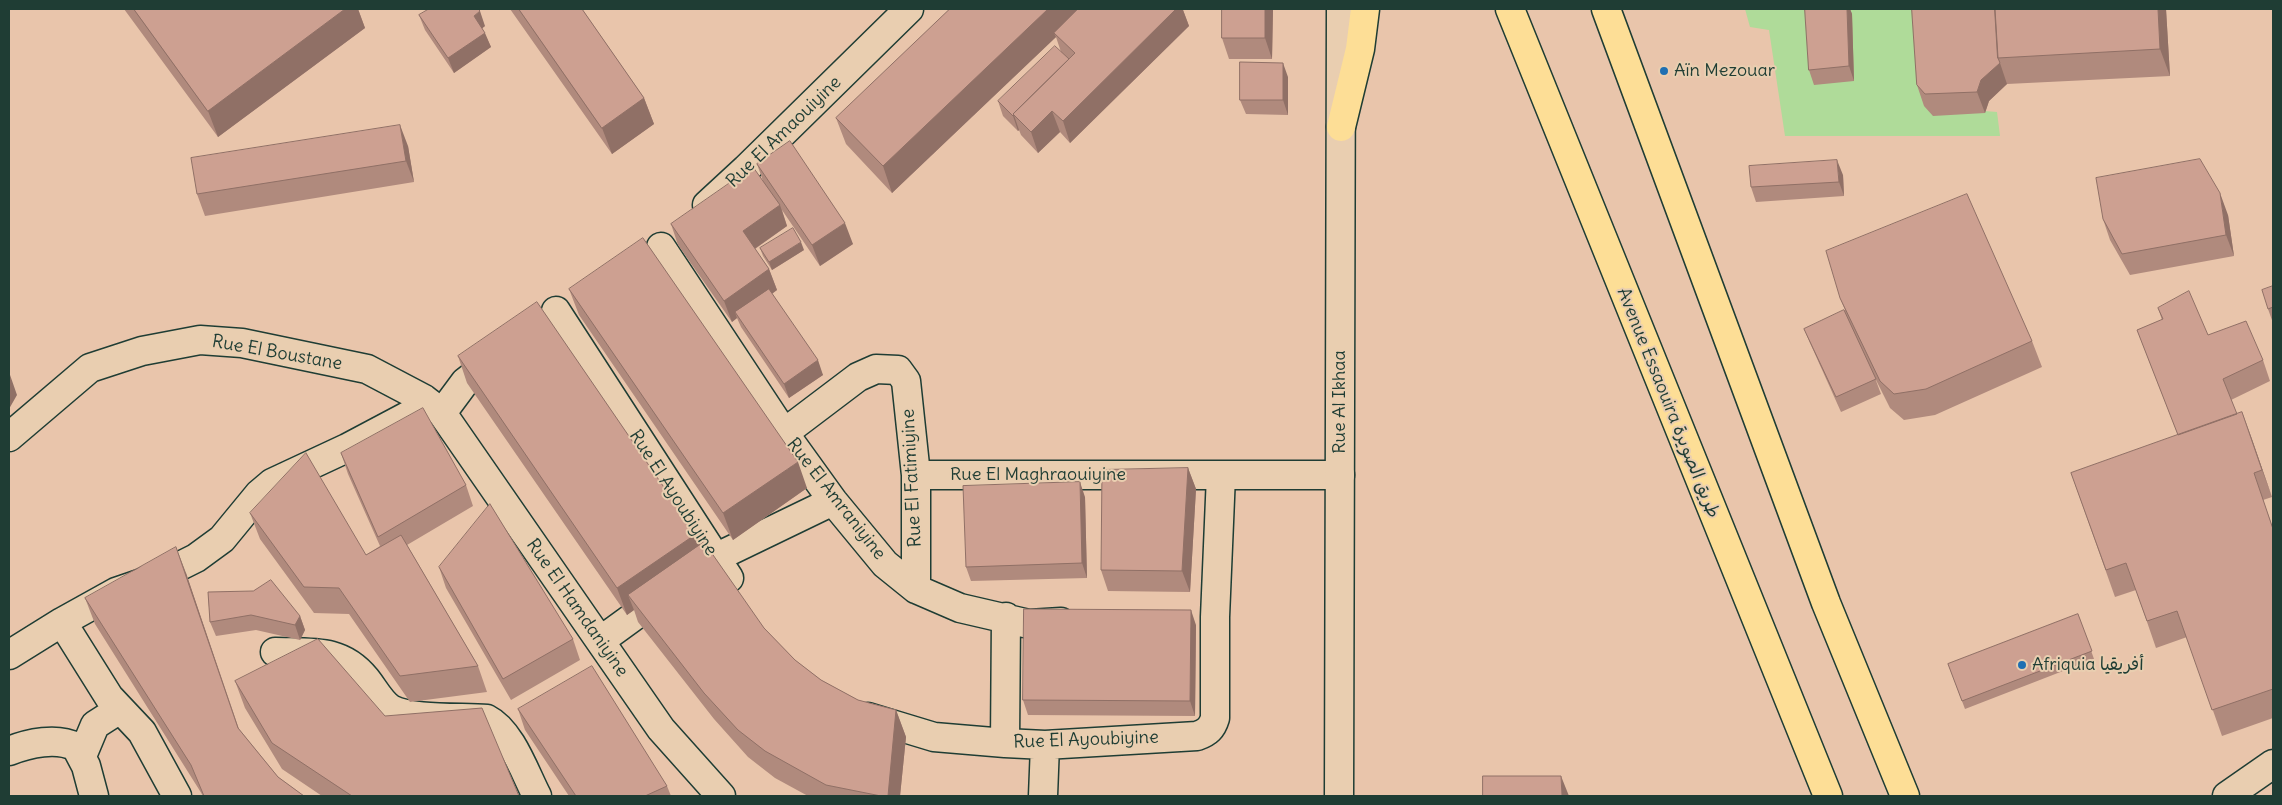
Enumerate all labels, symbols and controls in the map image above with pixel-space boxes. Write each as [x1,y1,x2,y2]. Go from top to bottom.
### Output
place label: Aïn Mezouar [1674,60,1775,82]
marker: Aïn Mezouar [1658,65,1670,77]
street label: Rue El Amaouiyine [722,72,846,192]
street label: Avenue Essaouira طريق الصويرة [1612,285,1724,521]
street label: Rue El Boustane [210,331,344,375]
street label: Rue Al Ikhaa [1329,350,1351,454]
street label: Rue El Fatimiyine [898,408,926,548]
street label: Rue El Ayoubiyine [624,426,722,560]
street label: Rue El Amraniyine [782,434,890,564]
street label: Rue El Maghraouiyine [950,464,1126,486]
street label: Rue El Hamdaniyine [521,535,633,681]
place label: Afriquia أفريقيا [2032,654,2144,676]
marker: Afriquia أفريقيا [2016,659,2028,671]
street label: Rue El Ayoubiyine [1013,727,1159,753]

